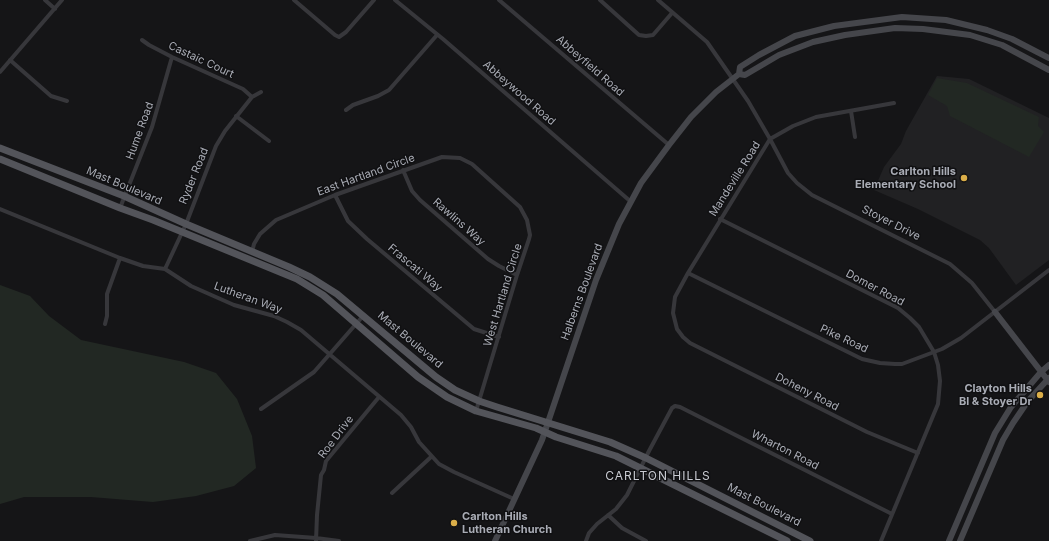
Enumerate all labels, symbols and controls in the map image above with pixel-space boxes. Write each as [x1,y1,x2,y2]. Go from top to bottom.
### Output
street label: Abbeyfield Road [553,33,627,99]
street label: Castaic Court [166,39,236,81]
street label: Abbeywood Road [480,58,558,128]
street label: Hume Road [123,100,157,162]
street label: Mandeville Road [707,139,763,219]
street label: Ryder Road [177,146,211,206]
street label: East Hartland Circle [315,151,417,199]
street label: Mast Boulevard [84,164,164,208]
place label: Carlton Hills Elementary School [855,165,956,191]
marker: Carlton Hills Elementary School [959,173,969,183]
street label: Rawlins Way [430,196,488,248]
street label: Stoyer Drive [860,203,922,243]
street label: Frascati Way [385,242,445,294]
street label: West Hartland Circle [481,242,525,348]
street label: Halberns Boulevard [558,242,606,342]
street label: Domer Road [843,267,907,309]
street label: Lutheran Way [212,280,284,316]
street label: Mast Boulevard [375,309,445,371]
street label: Pike Road [818,322,870,356]
street label: Doheny Road [773,370,841,414]
place label: Clayton Hills Bl & Stoyer Dr [959,382,1032,408]
marker: Clayton Hills Bl & Stoyer Dr [1035,390,1045,400]
street label: Roe Drive [316,413,356,461]
street label: Wharton Road [749,427,821,473]
district label: CARLTON HILLS [605,469,711,483]
street label: Mast Boulevard [725,481,803,529]
place label: Carlton Hills Lutheran Church [462,510,552,536]
marker: Carlton Hills Lutheran Church [449,518,459,528]

